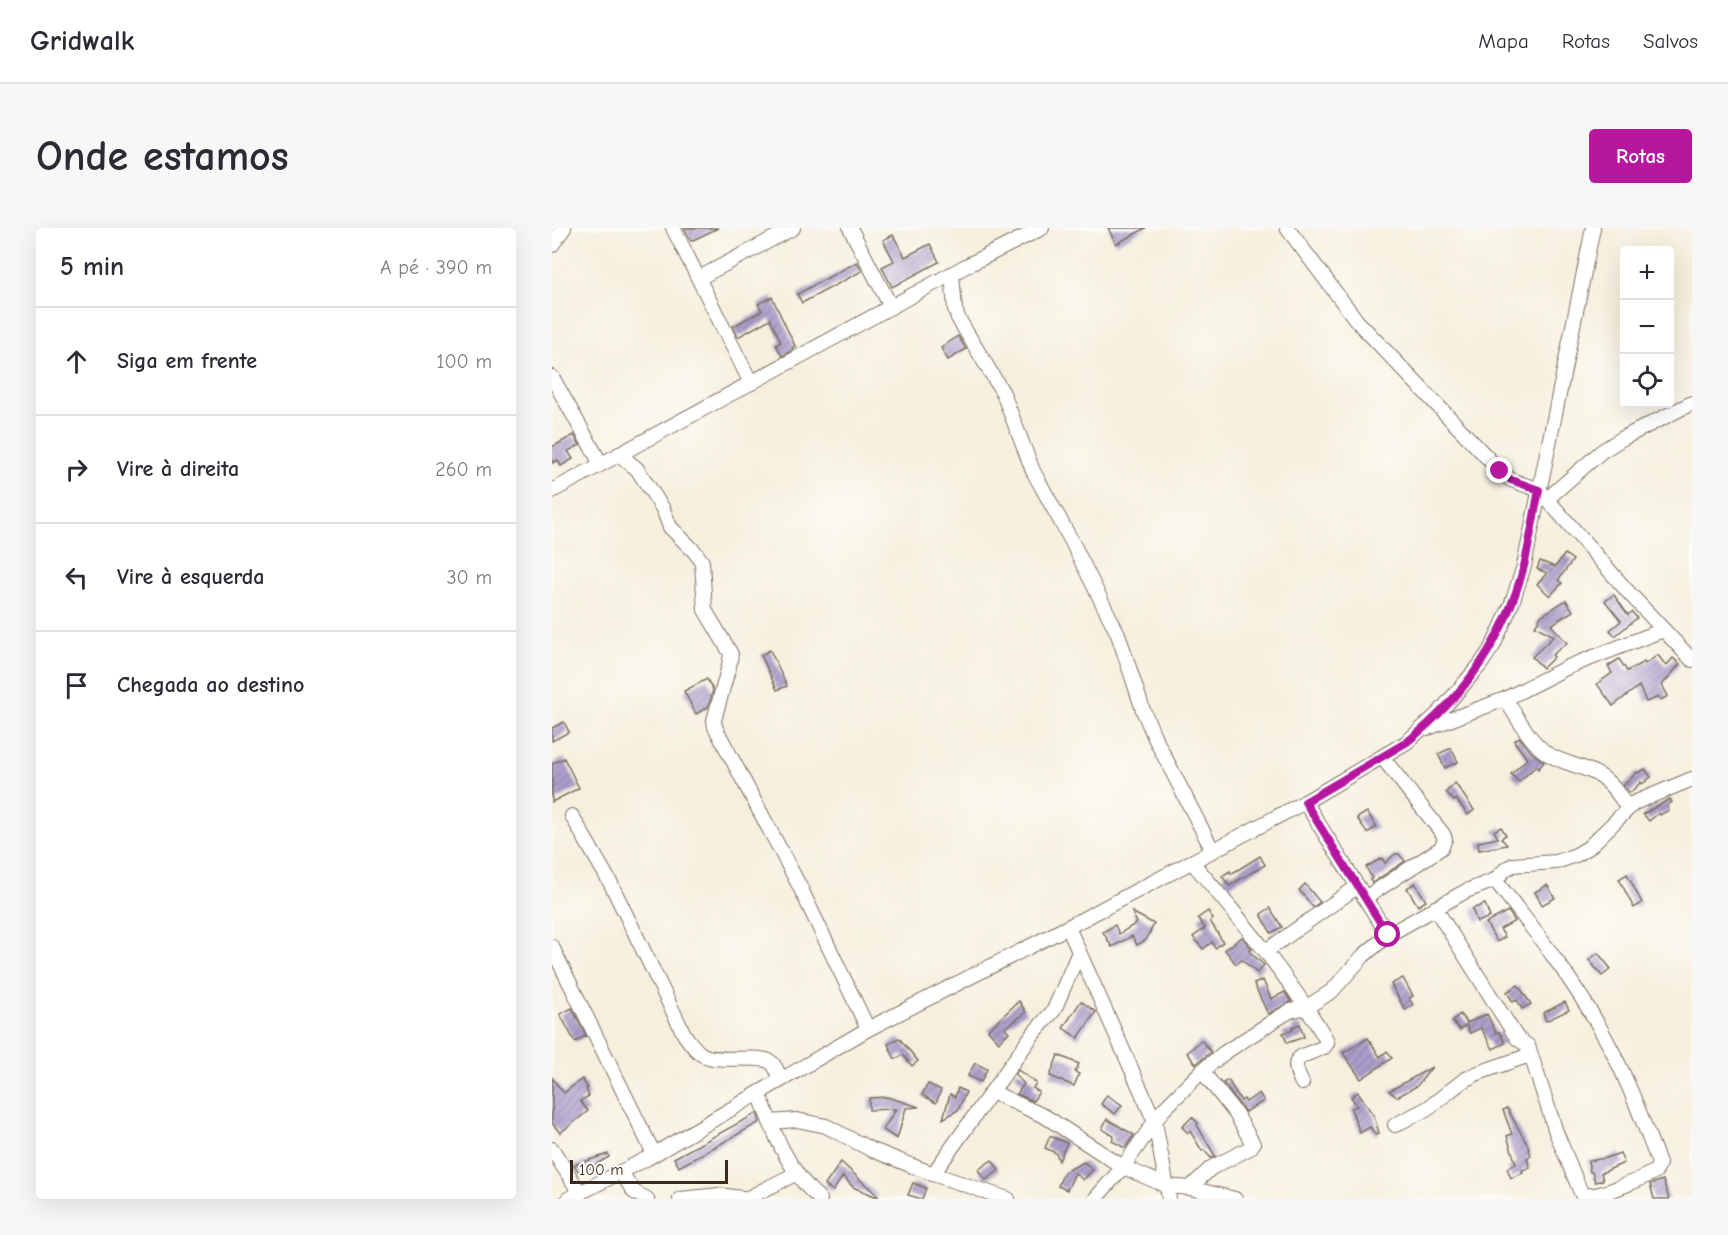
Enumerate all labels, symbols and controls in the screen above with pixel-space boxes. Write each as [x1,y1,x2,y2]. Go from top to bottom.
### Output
text: Gridwalk [30,25,134,57]
text: Mapa [1478,29,1529,53]
text: Rotas [1562,29,1610,53]
text: Salvos [1643,29,1698,53]
button: Rotas [1589,129,1692,183]
text: Onde estamos [36,132,289,181]
map controls [1620,246,1674,408]
button: + [1620,246,1674,300]
text: 5 min [60,252,124,282]
text: A pé · 390 m [380,256,492,279]
button: − [1620,300,1674,354]
icon: ahead [60,345,93,378]
text: Siga em frente [117,348,257,374]
text: 100 m [437,350,492,373]
button: locate [1620,354,1674,408]
icon: right [60,453,93,486]
text: Vire à direita [117,456,239,482]
route end [1486,457,1512,483]
text: 260 m [435,458,492,481]
icon: left [60,561,93,594]
text: Vire à esquerda [117,564,265,590]
text: 30 m [446,566,492,589]
icon: arrive [60,669,93,702]
text: Chegada ao destino [117,672,304,698]
route start [1374,921,1400,947]
scale bar [570,1157,728,1184]
text: 100 m [579,1161,623,1179]

